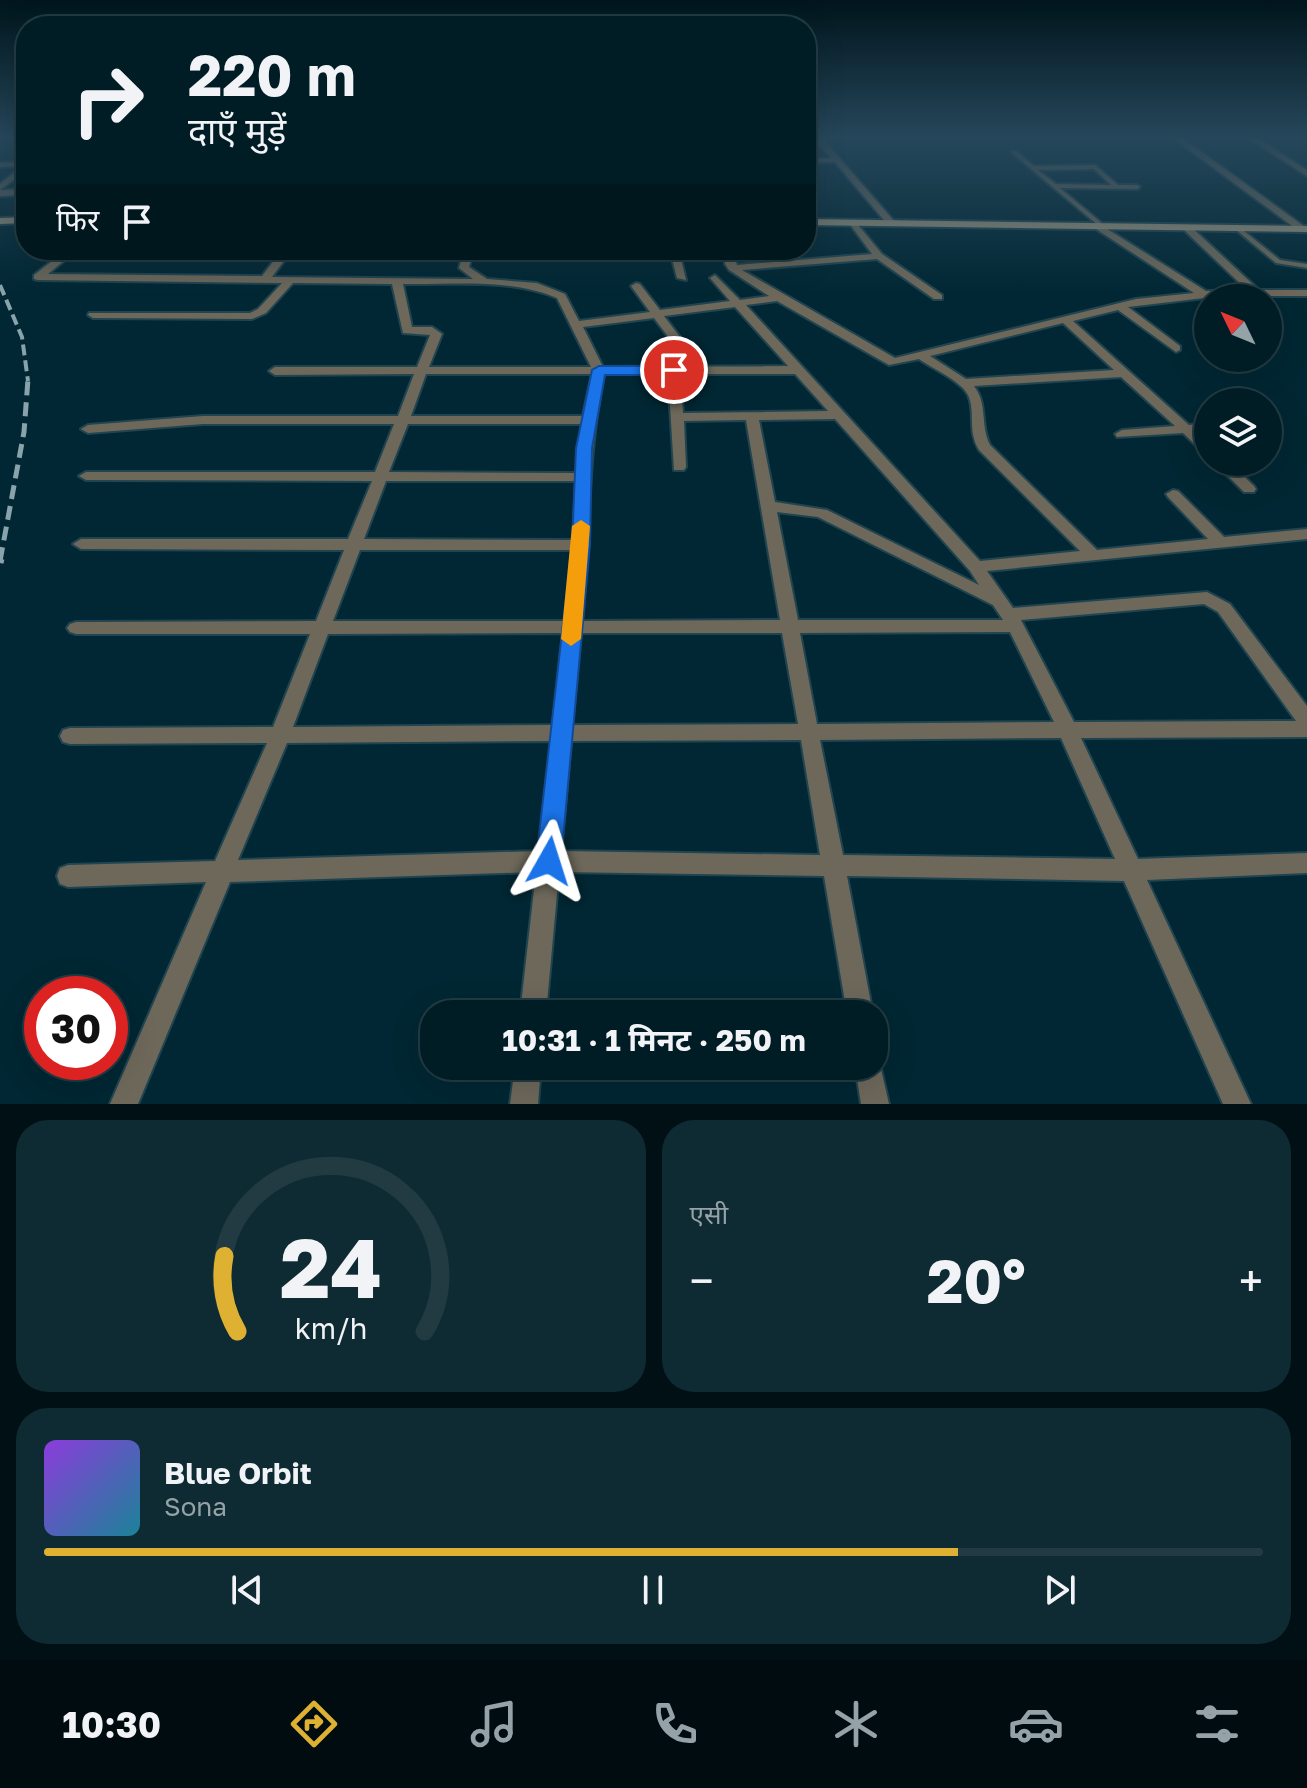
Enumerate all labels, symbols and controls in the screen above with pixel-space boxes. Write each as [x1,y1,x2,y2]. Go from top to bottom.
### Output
text: 220 m [188,41,356,108]
icon: right [56,48,160,152]
text: दाएँ मुड़ें [188,109,286,152]
icon: arrive [115,200,159,244]
text: फिर [56,202,99,238]
north arrow [1194,284,1282,372]
map controls [1194,284,1282,476]
pin [640,336,708,404]
icon: arrive [652,348,696,392]
button: layers [1194,388,1282,476]
position arrow [507,819,591,903]
speed limit sign: 30 [24,976,128,1080]
text: 10:31 · 1 मिनट · 250 m [502,1022,806,1058]
text: एसी [690,1199,728,1230]
text: 24 [279,1216,382,1316]
text: 20° [927,1244,1026,1316]
text: − [690,1254,714,1307]
text: + [1239,1254,1263,1307]
text: km/h [294,1311,367,1345]
text: Blue Orbit [164,1455,312,1491]
text: Sona [164,1491,227,1522]
icon: previous [225,1568,269,1612]
icon: pause [631,1568,675,1612]
icon: next [1038,1568,1082,1612]
icon: directions [286,1696,342,1752]
icon: music [466,1696,522,1752]
icon: phone [647,1696,703,1752]
icon: climate [828,1696,884,1752]
icon: car [1008,1696,1064,1752]
icon: filters [1189,1696,1245,1752]
text: 10:30 [62,1703,161,1746]

